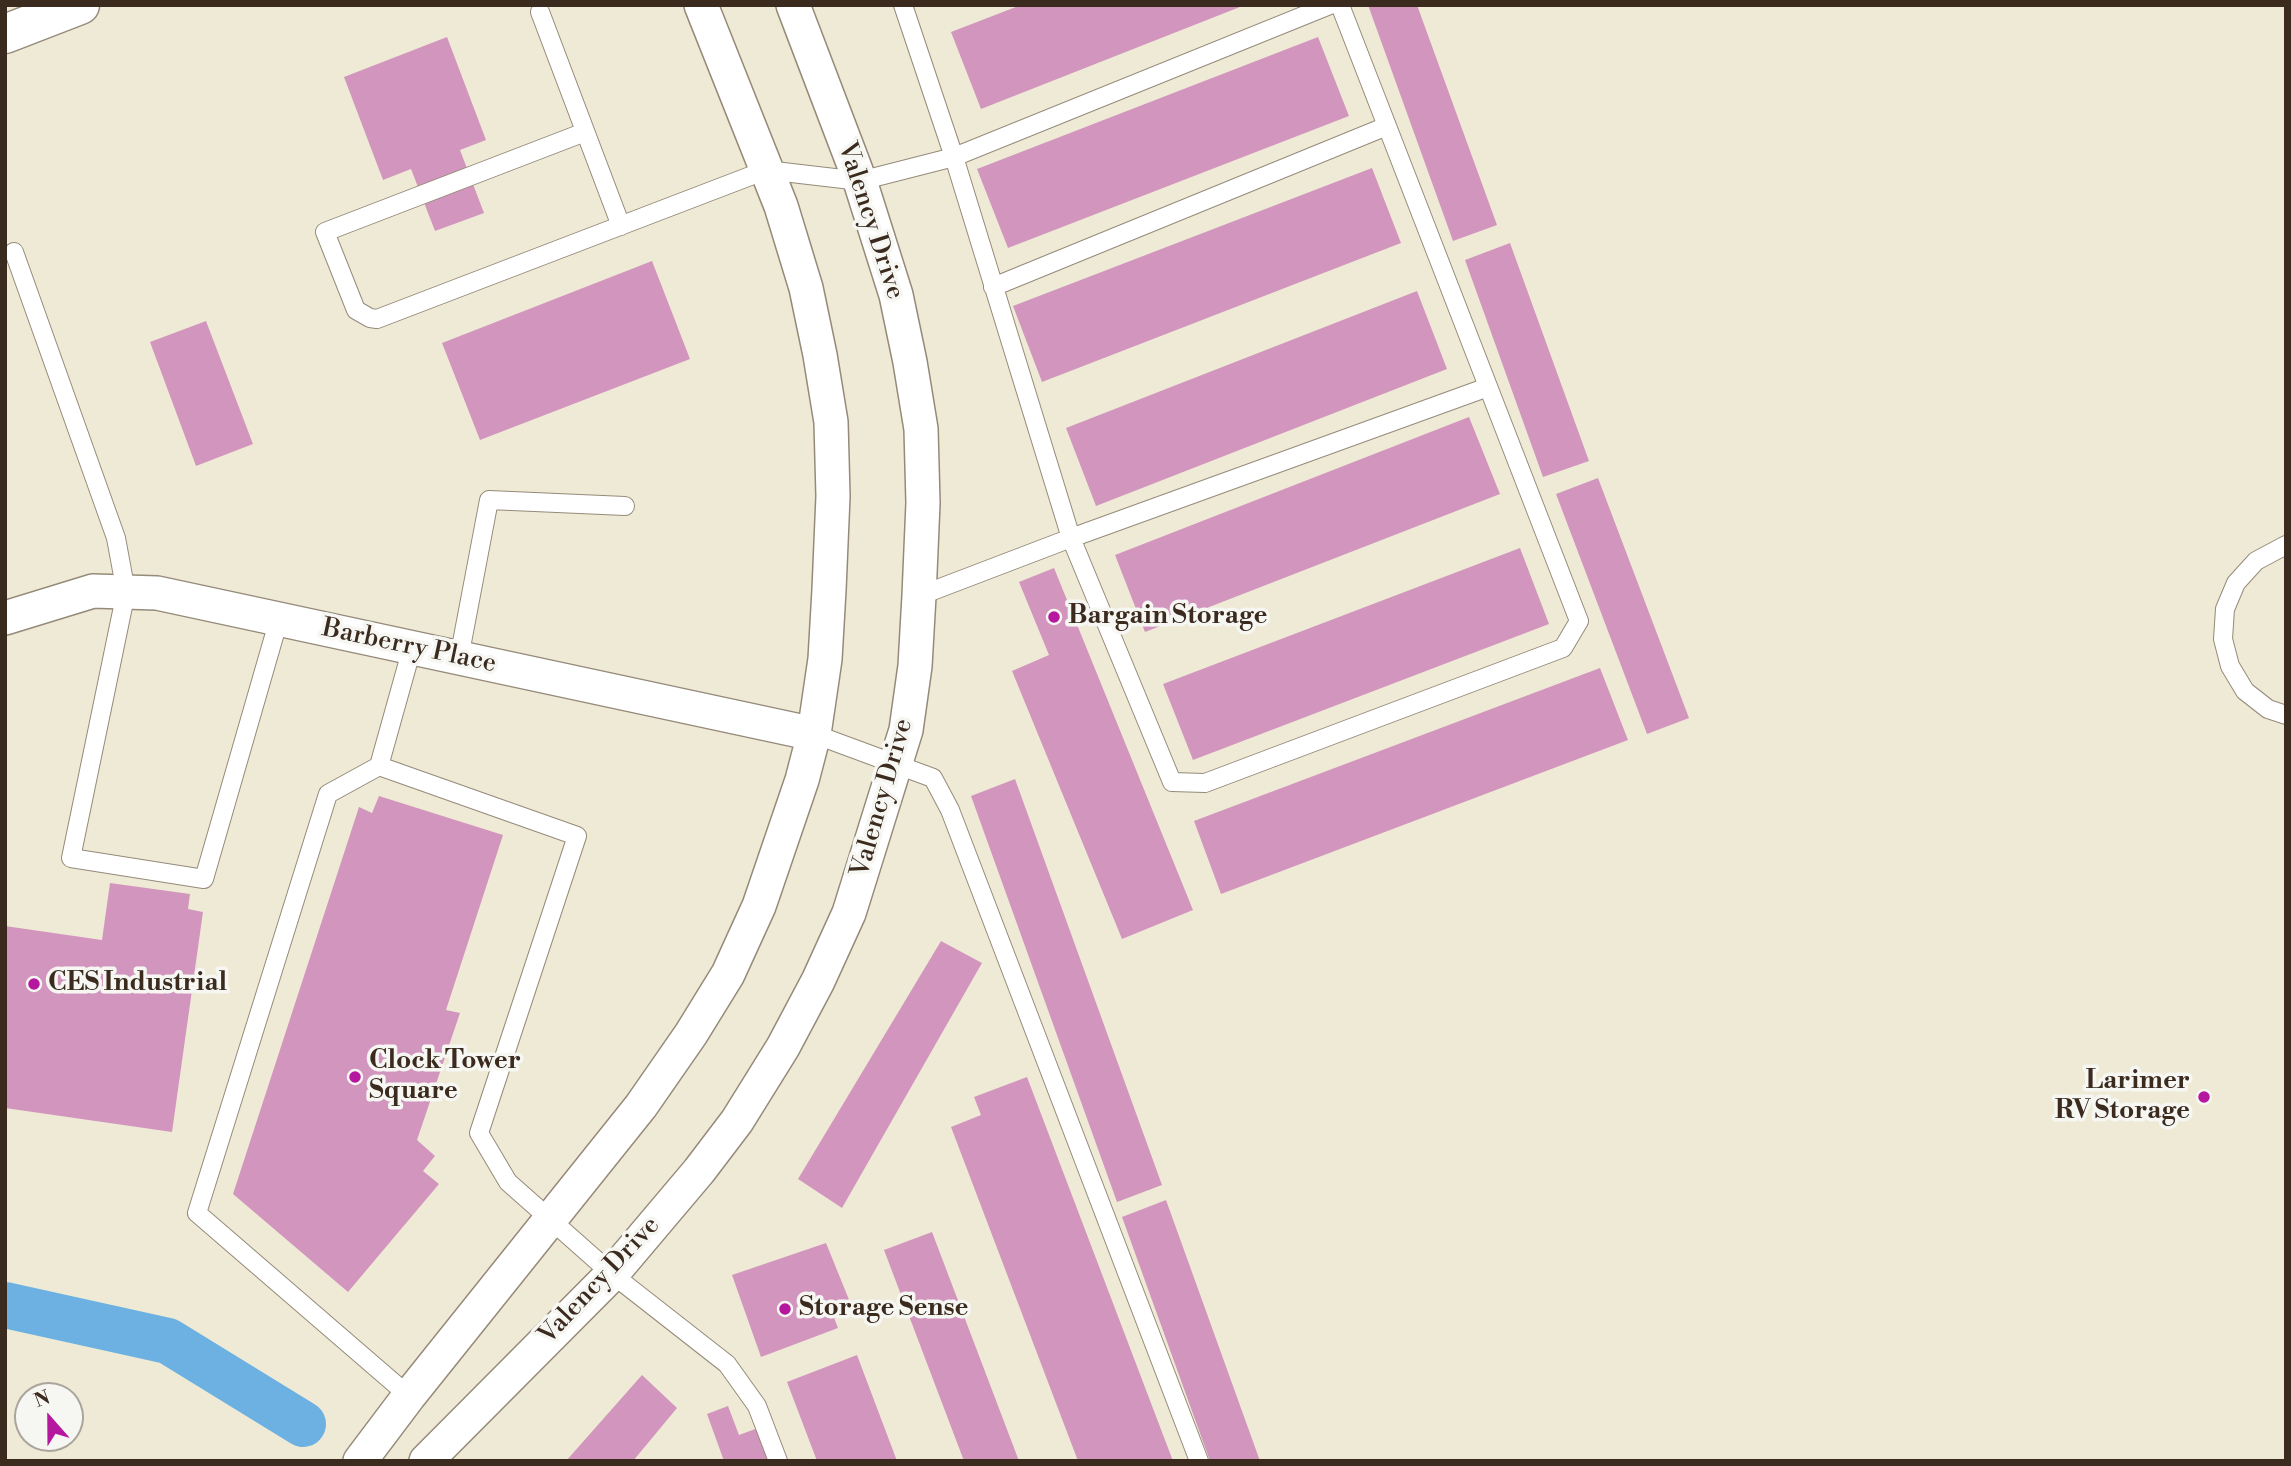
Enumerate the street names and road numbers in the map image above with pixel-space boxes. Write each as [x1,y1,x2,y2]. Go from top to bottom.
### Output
street label: Valency Drive [830,139,910,303]
street label: Barberry Place [319,613,499,681]
street label: Valency Drive [846,715,920,881]
street label: Valency Drive [533,1211,667,1351]

